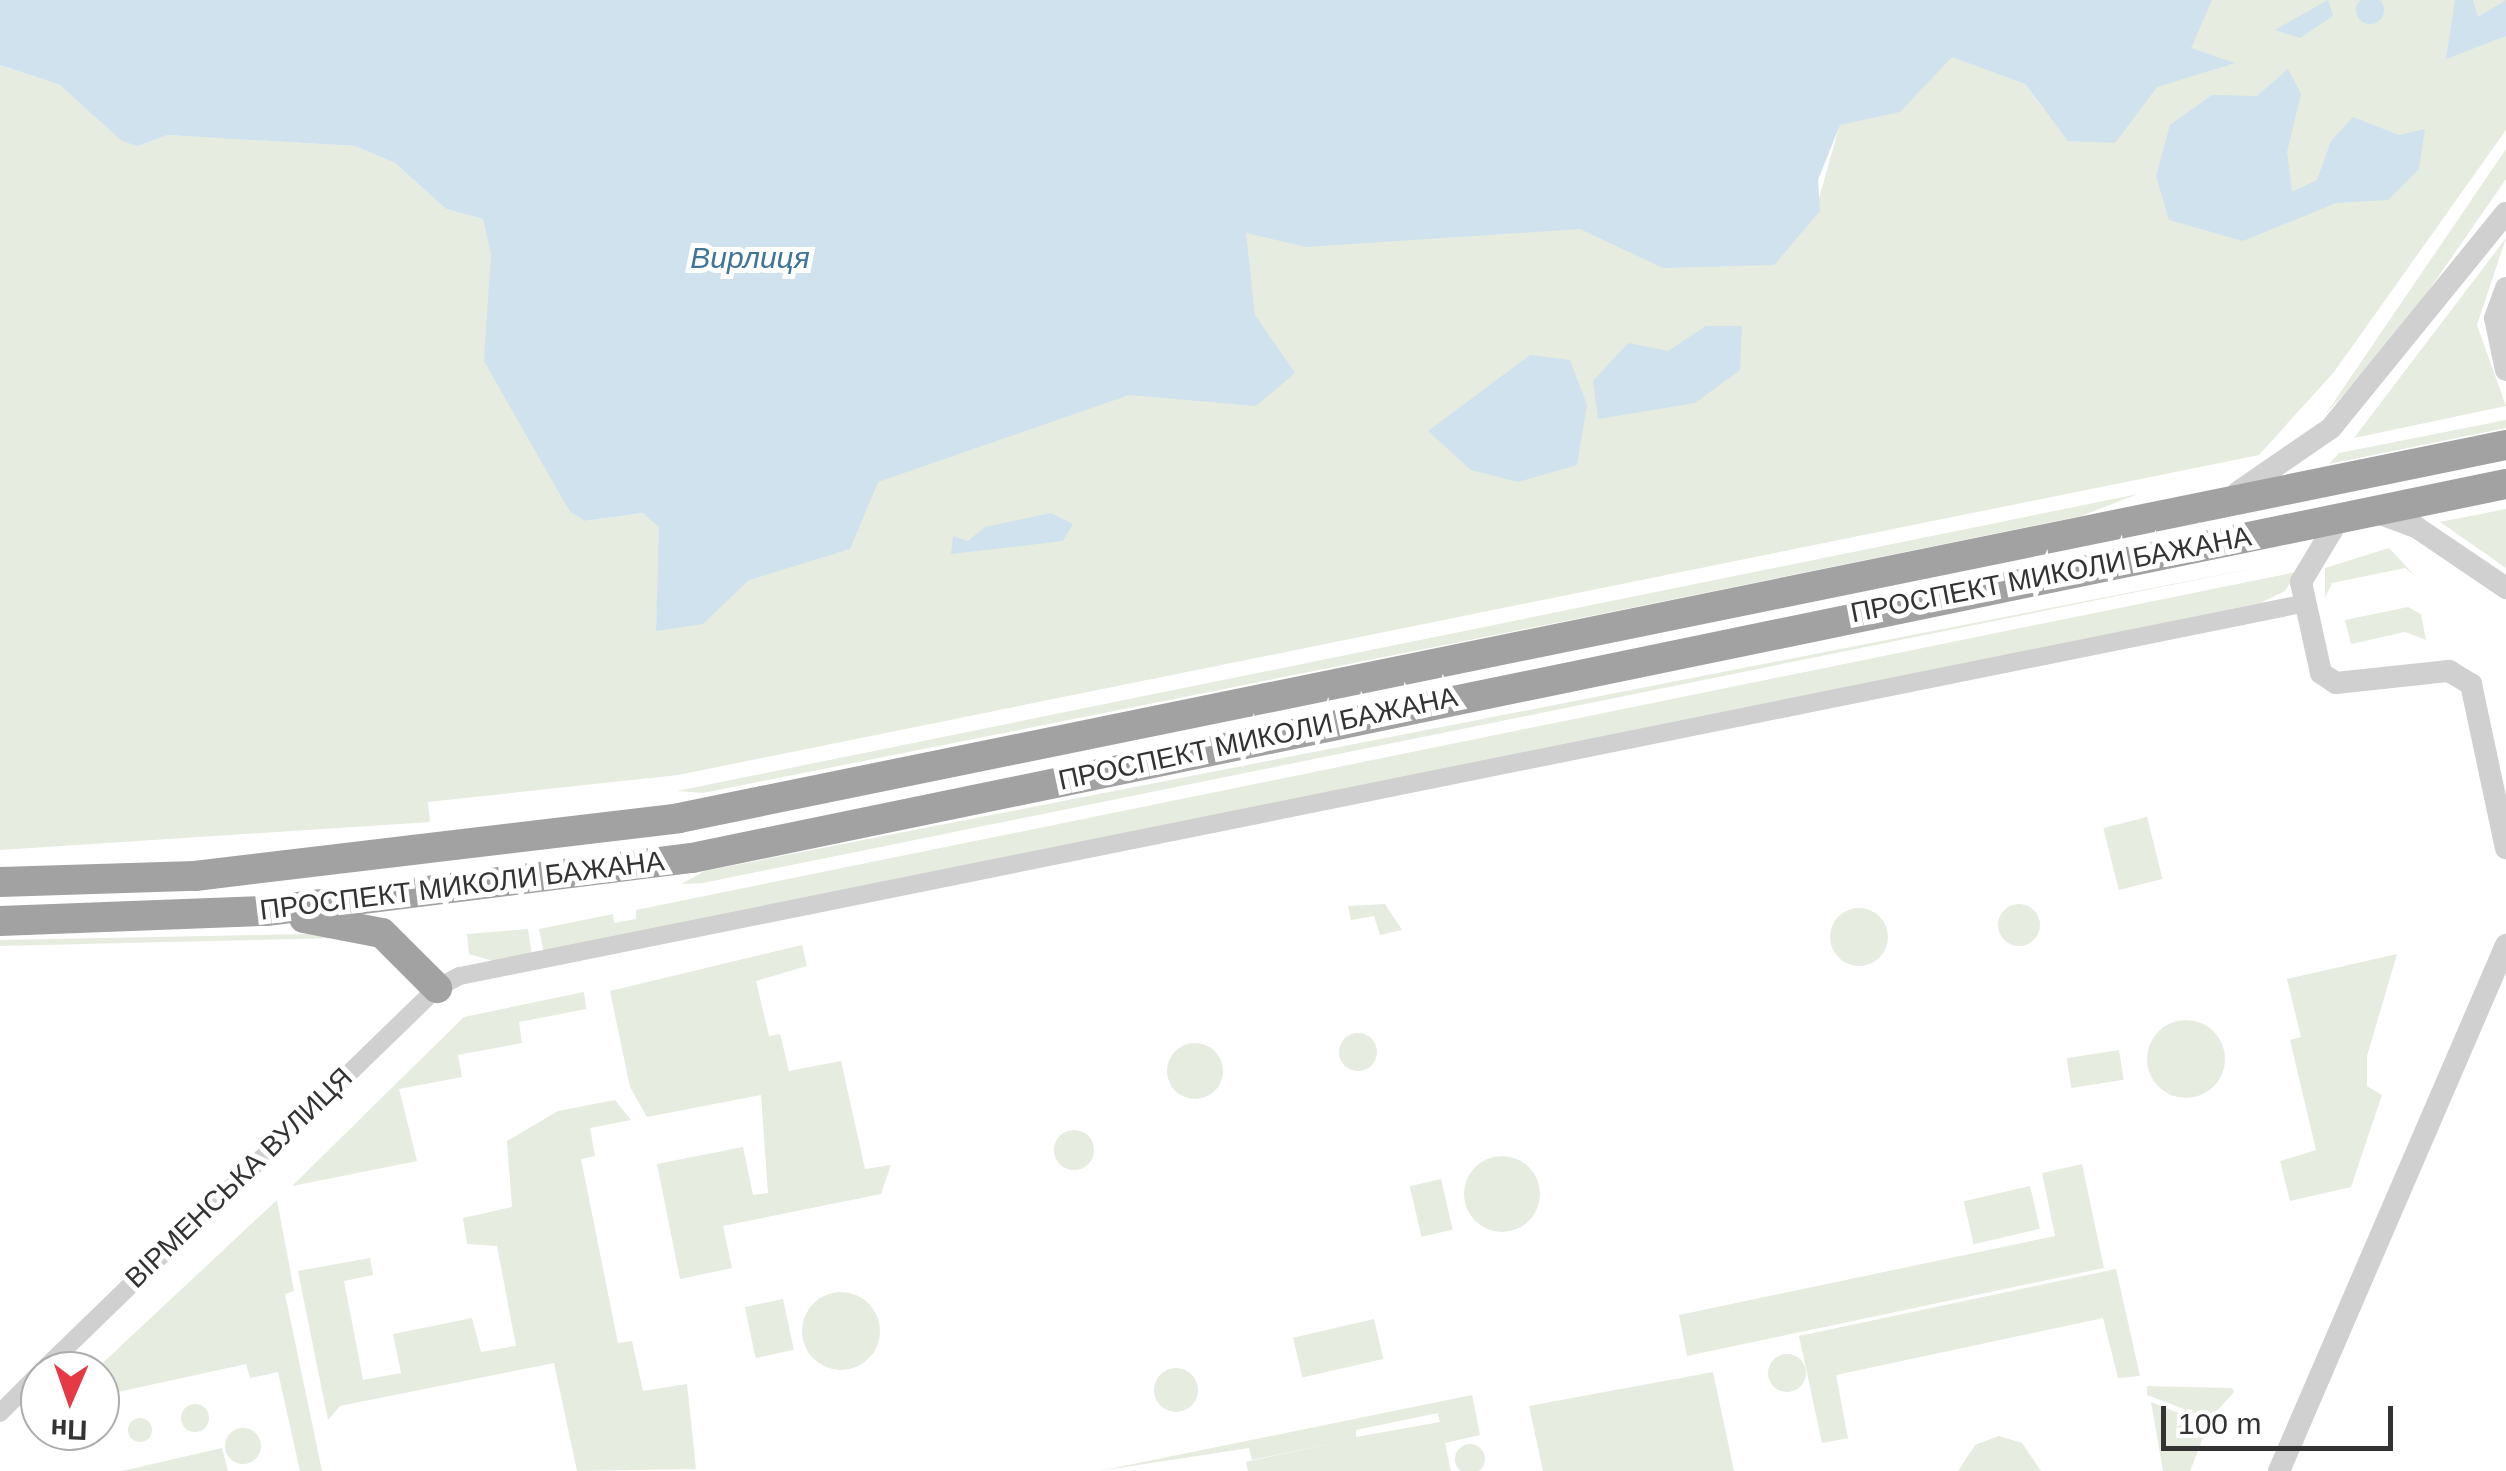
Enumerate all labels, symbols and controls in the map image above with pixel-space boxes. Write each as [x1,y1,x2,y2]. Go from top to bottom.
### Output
water label: Вирлиця [690,240,810,276]
street label: ПРОСПЕКТ МИКОЛИ БАЖАНА [1848,520,2254,630]
street label: ПРОСПЕКТ МИКОЛИ БАЖАНА [1055,680,1461,798]
street label: ПРОСПЕКТ МИКОЛИ БАЖАНА [258,845,666,927]
street label: ВІРМЕНСЬКА ВУЛИЦЯ [119,1061,359,1295]
north arrow [20,1351,120,1451]
scale bar [2166,1386,2398,1448]
text: 100 m [2178,1407,2261,1440]
text: Пн [50,1413,88,1446]

